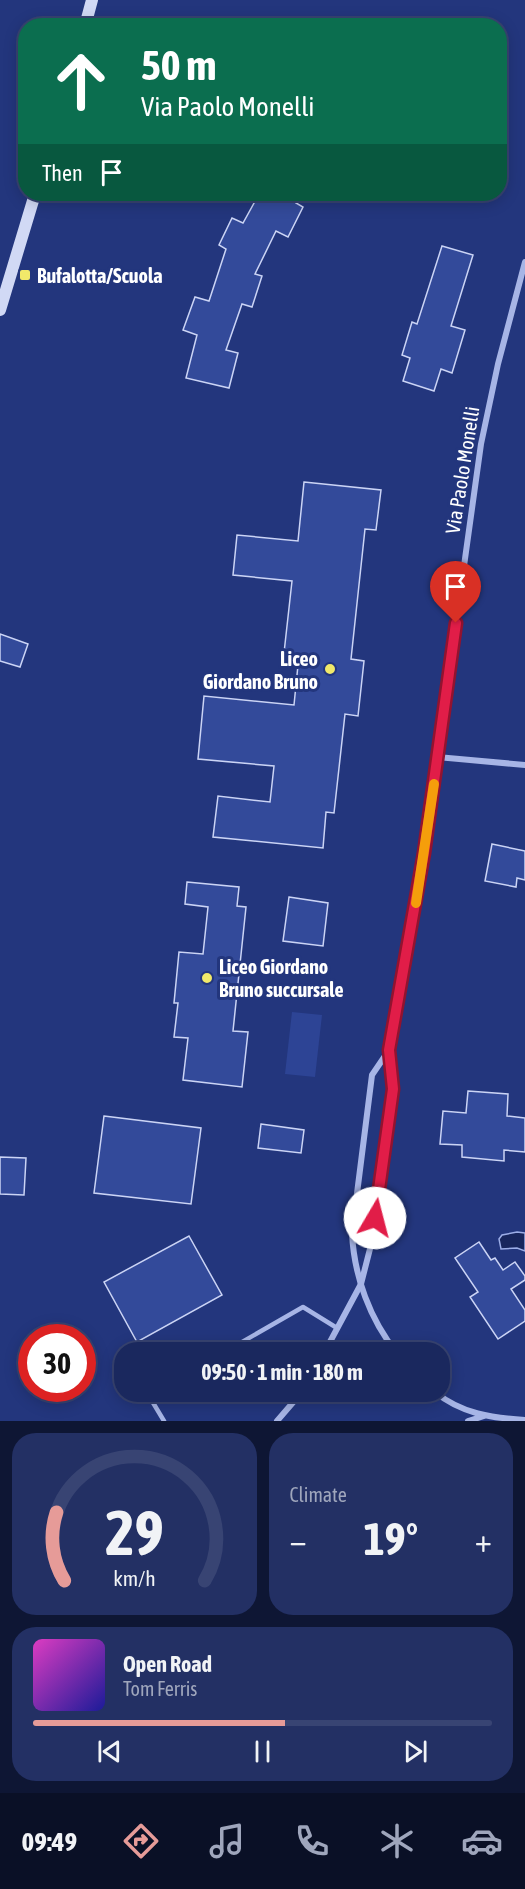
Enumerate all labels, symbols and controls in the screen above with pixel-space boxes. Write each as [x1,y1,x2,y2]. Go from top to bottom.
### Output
text: 50 m [141,41,216,89]
icon: ahead [42,42,120,120]
text: Via Paolo Monelli [141,91,315,122]
icon: arrive [95,156,128,189]
text: Then [42,160,83,186]
place label: Bufalotta/Scuola [37,264,163,287]
marker: Bufalotta/Scuola [18,268,32,282]
street label: Via Paolo Monelli [441,405,483,535]
pin [430,561,481,623]
icon: arrive [439,570,472,603]
place label: Liceo Giordano Bruno [203,647,318,693]
marker: Liceo Giordano Bruno [323,662,337,676]
place label: Liceo Giordano Bruno succursale [219,955,344,1001]
marker: Liceo Giordano Bruno succursale [200,971,214,985]
position arrow [343,1186,407,1250]
speed limit sign: 30 [18,1324,96,1402]
text: 09:50 · 1 min · 180 m [201,1359,363,1385]
text: Climate [290,1483,347,1506]
text: 29 [105,1497,164,1568]
text: 19° [363,1513,418,1565]
text: − [290,1521,307,1559]
text: + [475,1521,492,1559]
text: km/h [113,1566,156,1591]
text: Open Road [123,1651,212,1677]
text: Tom Ferris [123,1677,197,1700]
icon: previous [93,1735,126,1768]
icon: pause [246,1735,279,1768]
icon: next [399,1735,432,1768]
icon: directions [120,1820,162,1862]
icon: music [206,1820,248,1862]
icon: phone [291,1820,333,1862]
icon: climate [376,1820,418,1862]
icon: car [461,1820,503,1862]
text: 09:49 [22,1826,77,1857]

